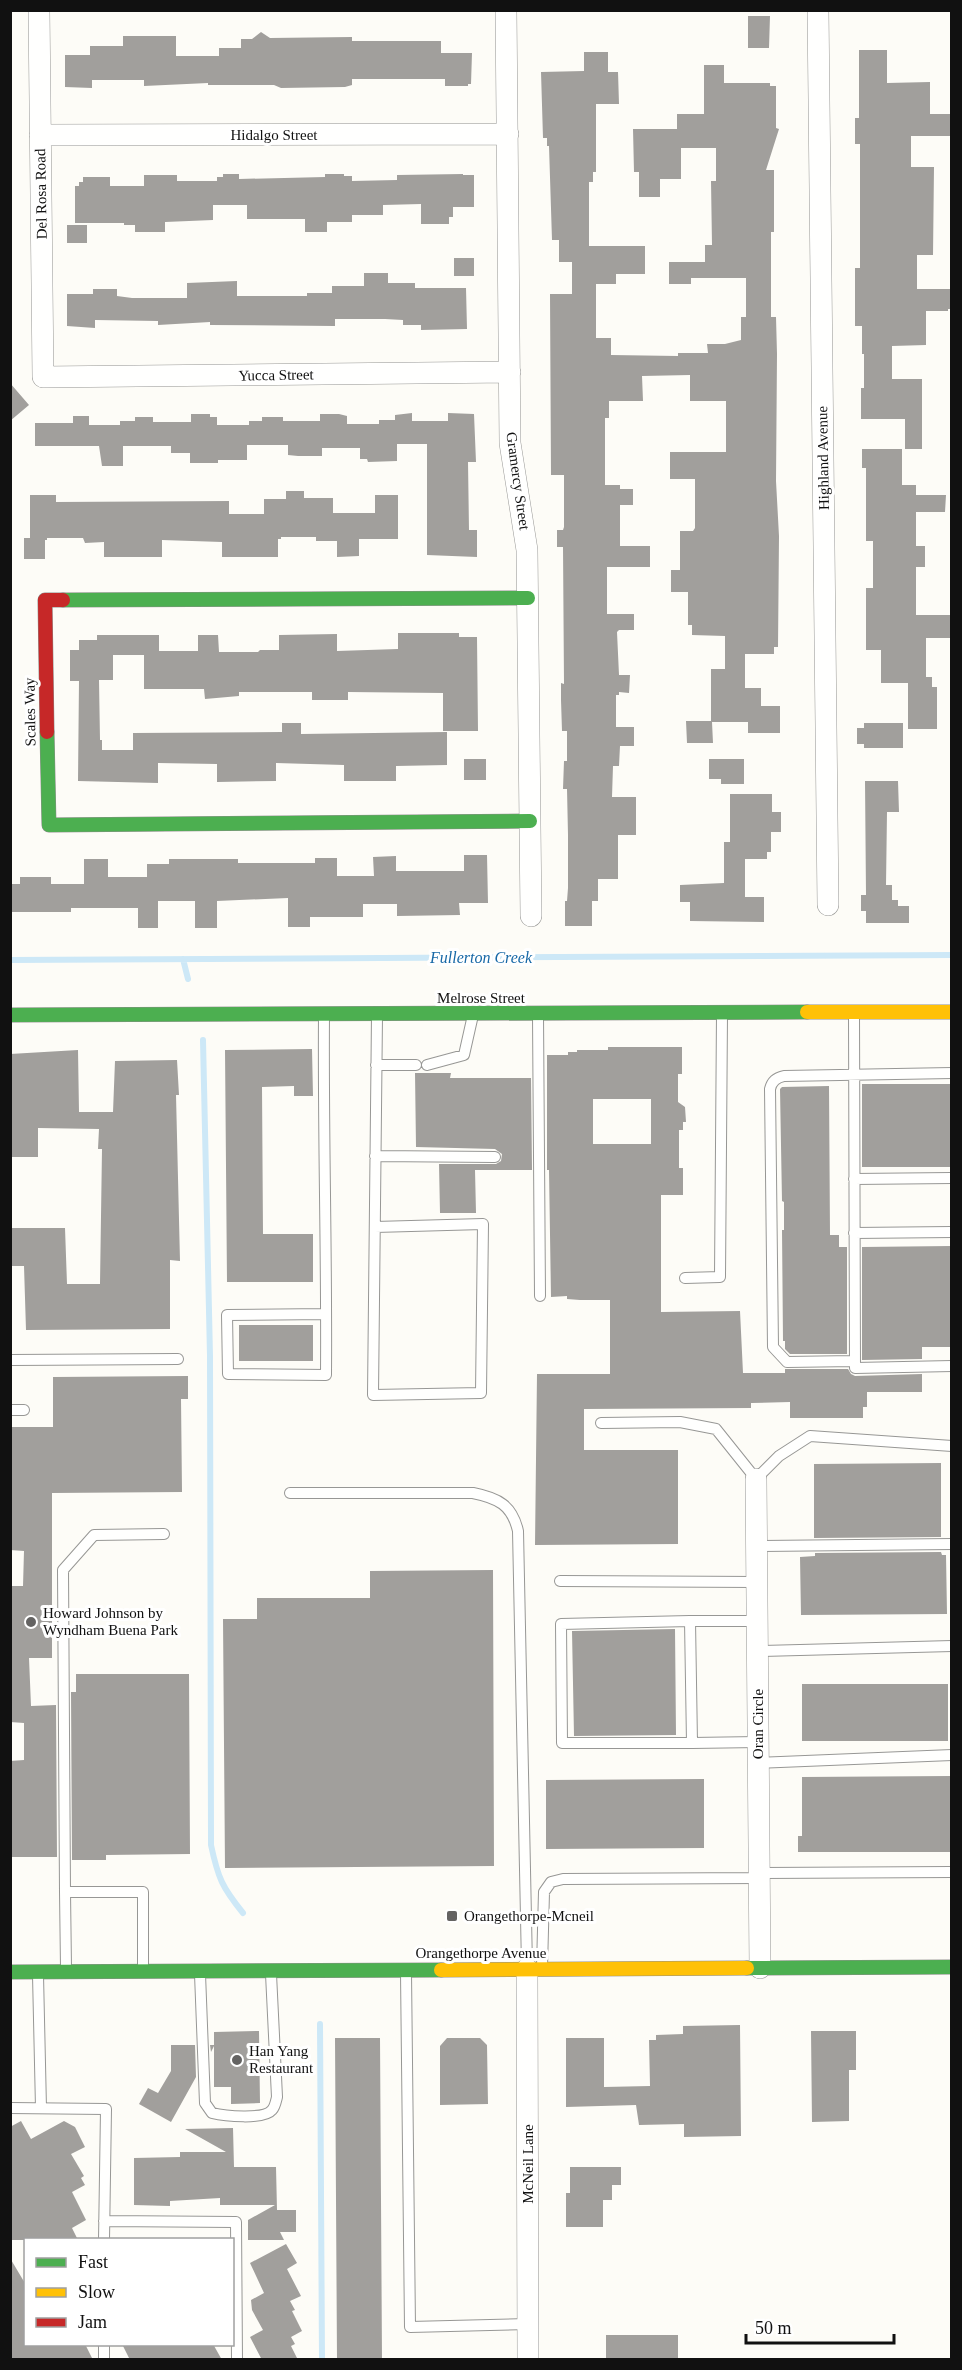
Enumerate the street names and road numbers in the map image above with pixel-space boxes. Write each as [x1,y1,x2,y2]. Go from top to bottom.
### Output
street label: Hidalgo Street [230,127,318,143]
street label: Del Rosa Road [32,148,50,240]
street label: Yucca Street [238,366,315,384]
street label: Highland Avenue [814,405,832,510]
street label: Gramercy Street [503,431,533,532]
street label: Scales Way [21,677,39,747]
street label: Melrose Street [437,990,526,1006]
street label: Oran Circle [750,1688,766,1759]
street label: Orangethorpe Avenue [416,1945,547,1961]
street label: McNeil Lane [520,2124,536,2204]

